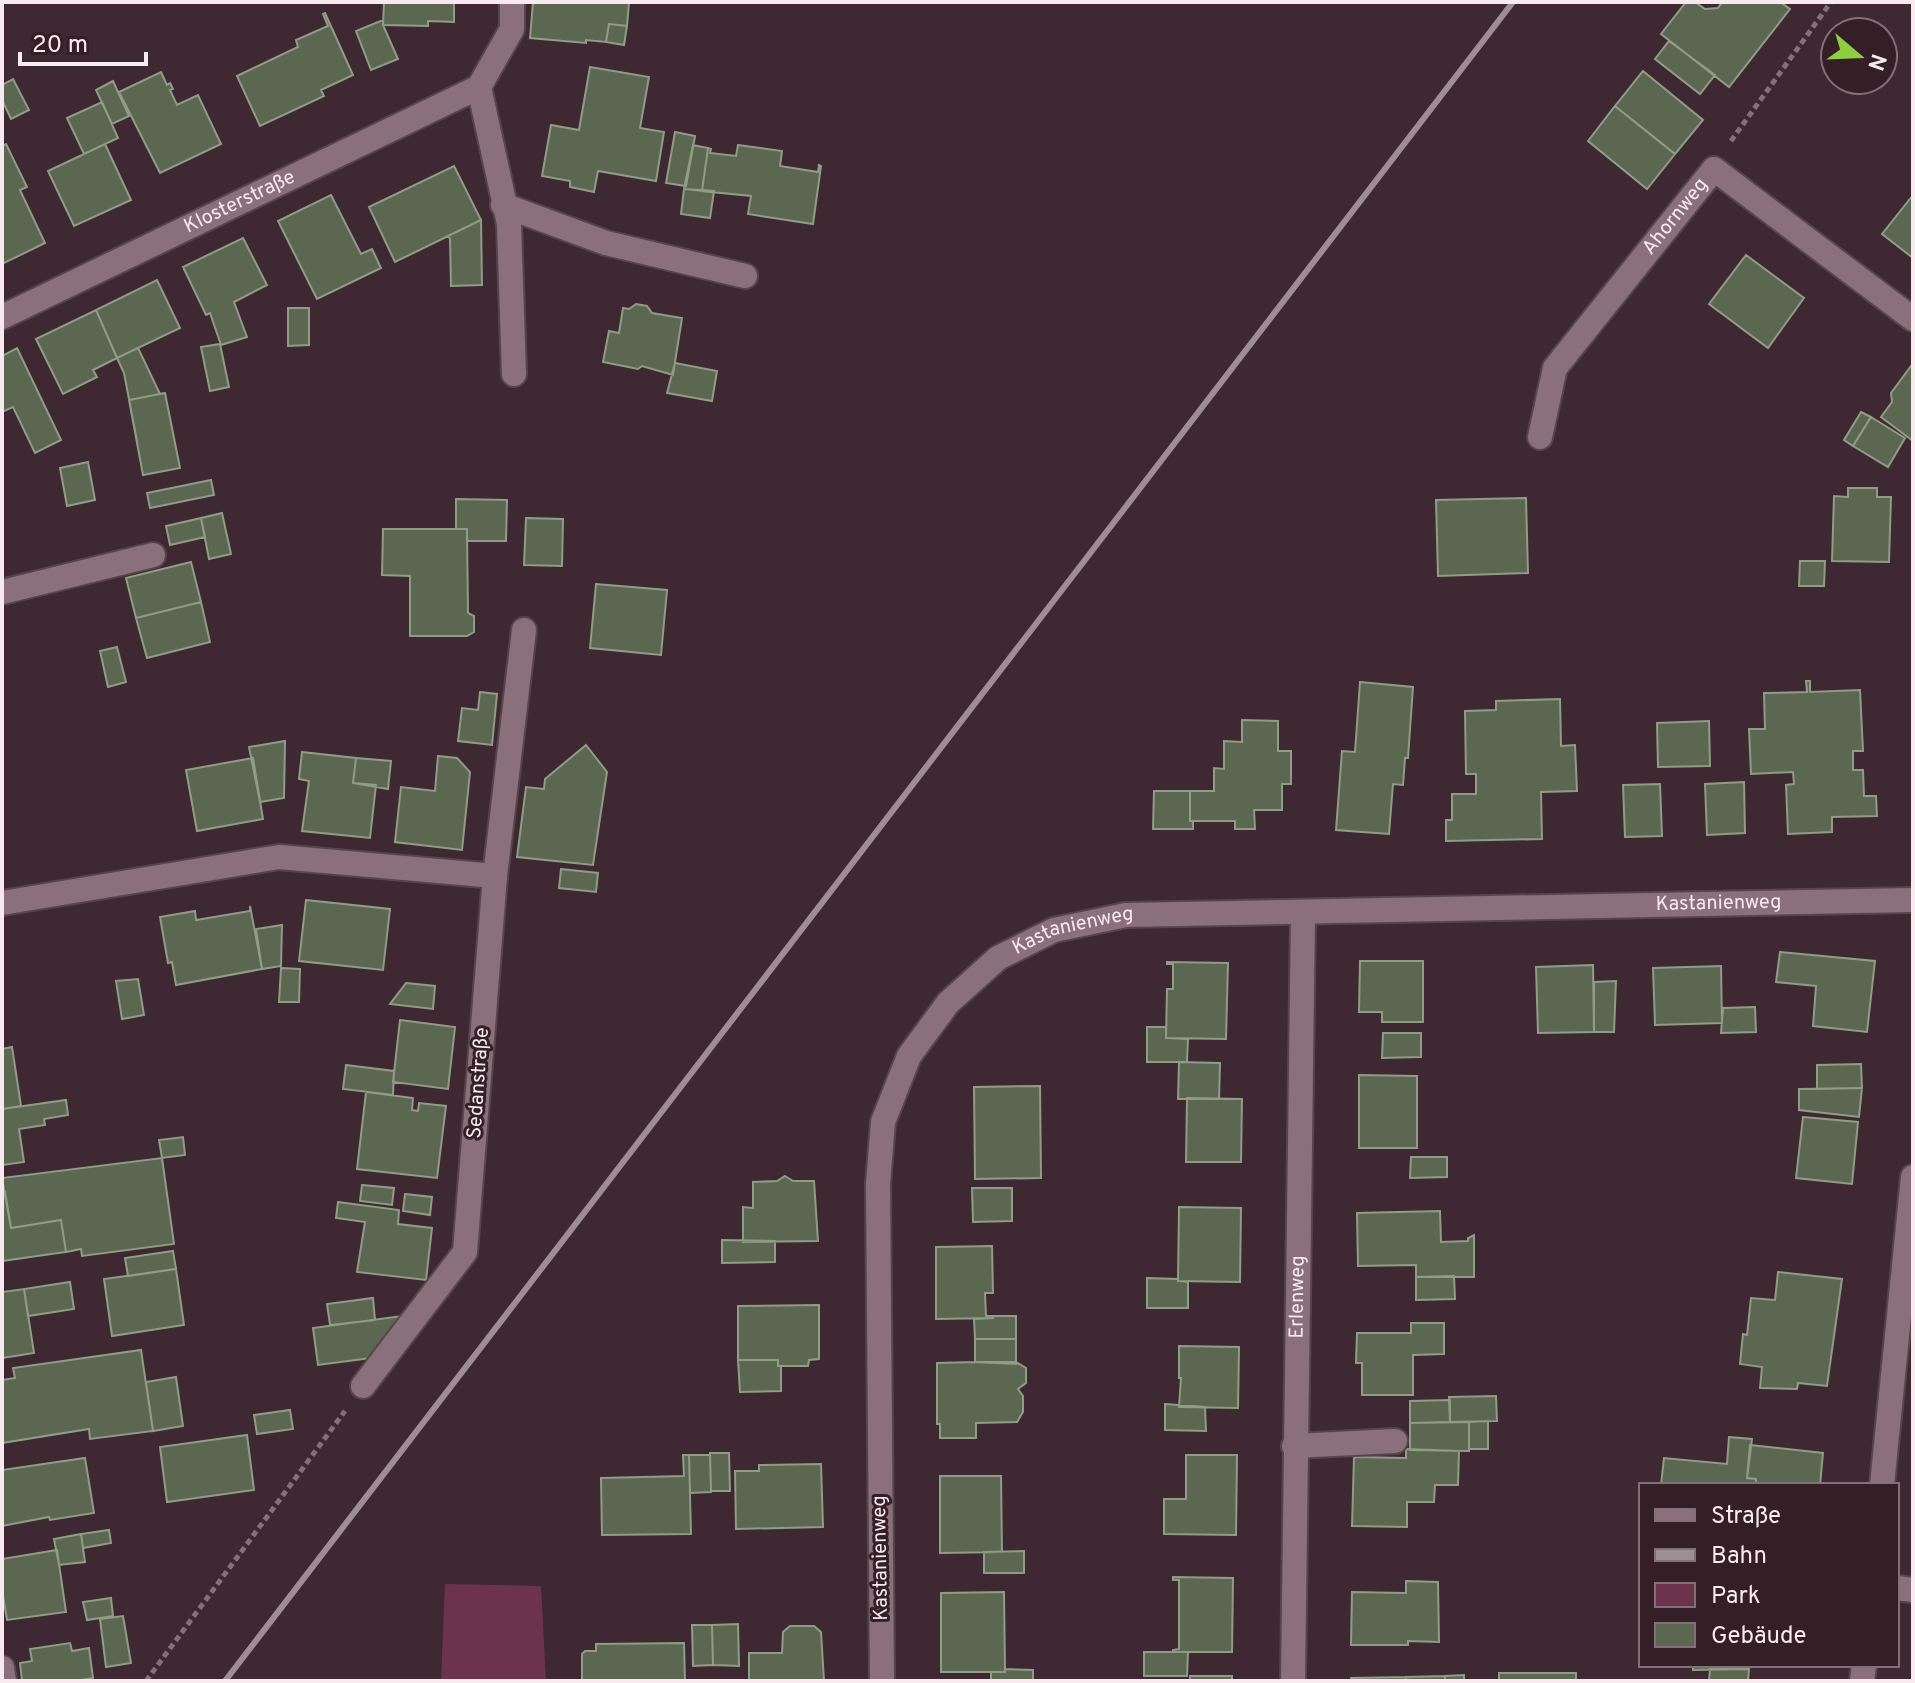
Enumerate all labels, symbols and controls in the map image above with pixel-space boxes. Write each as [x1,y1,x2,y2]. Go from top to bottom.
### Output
scale bar [20,16,146,66]
north arrow [1819,16,1899,96]
text: 20 m [32,31,88,61]
text: N [1860,50,1891,74]
street label: Klosterstraße [180,165,300,240]
street label: Ahornweg [1637,173,1714,261]
street label: Kastanienweg [1655,890,1782,918]
street label: Kastanienweg [1008,902,1134,962]
street label: Sedanstraße [462,1026,496,1140]
street label: Erlenweg [1284,1255,1312,1339]
legend [1639,1483,1899,1667]
street label: Kastanienweg [867,1495,895,1621]
text: Straße [1711,1502,1781,1532]
text: Bahn [1711,1542,1767,1572]
text: Park [1711,1582,1761,1612]
text: Gebäude [1711,1622,1806,1652]

